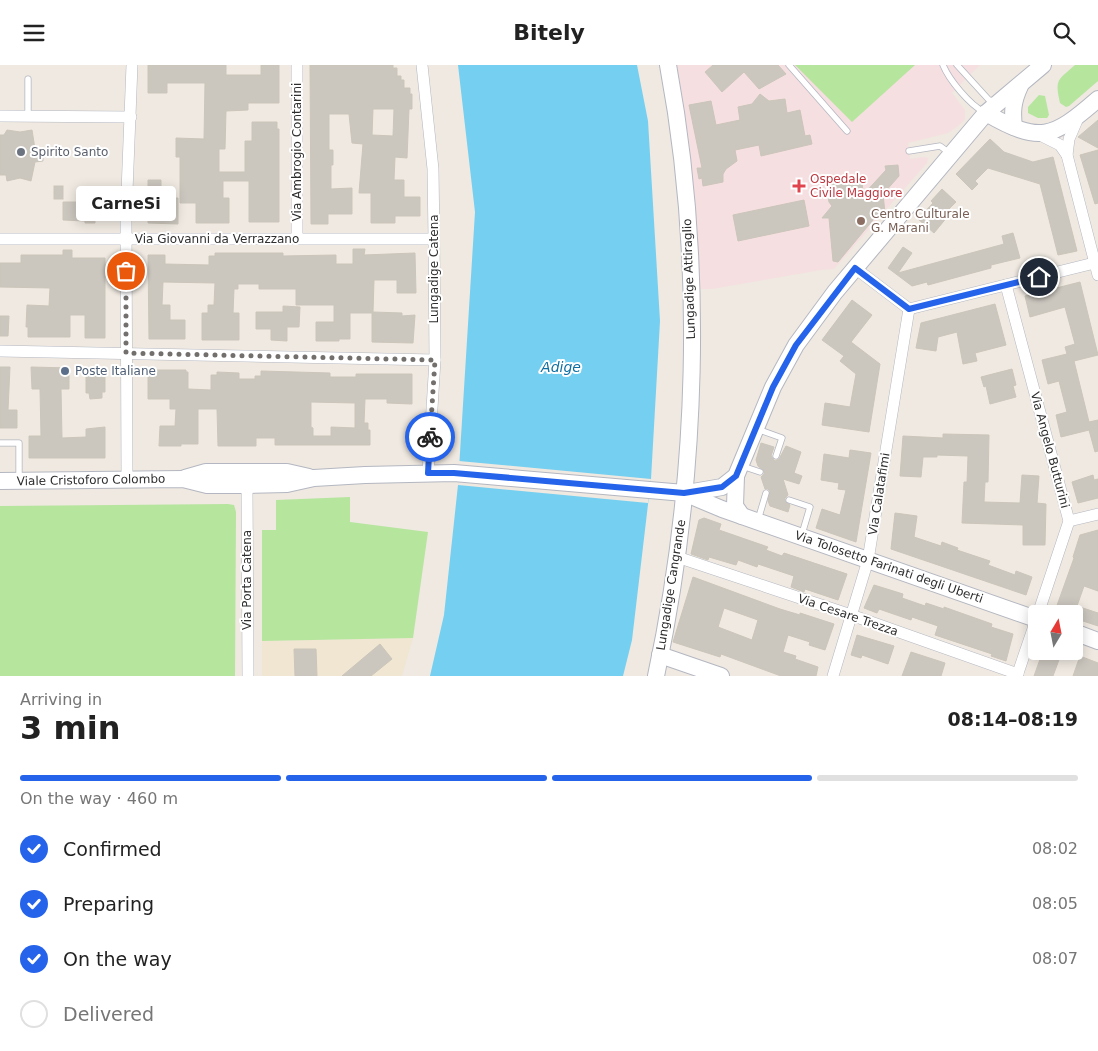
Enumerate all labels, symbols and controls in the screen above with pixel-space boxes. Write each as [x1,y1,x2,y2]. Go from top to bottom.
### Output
icon: menu [20,19,48,47]
icon: search [1050,19,1078,47]
text: Bitely [513,20,585,45]
street label: Via Ambrogio Contarini [290,83,304,221]
place label: Spirito Santo [31,145,108,159]
marker: Spirito Santo [15,146,27,158]
place label: Ospedale Civile Maggiore [810,172,902,200]
marker: Ospedale Civile Maggiore [792,179,806,193]
callout: CarneSi [76,186,176,221]
text: CarneSi [91,194,161,213]
place label: Centro Culturale G. Marani [871,207,970,235]
street label: Lungadige Catena [427,214,441,324]
marker: Centro Culturale G. Marani [855,215,867,227]
street label: Lungadige Attiraglio [680,218,698,340]
street label: Via Giovanni da Verrazzano [135,232,299,246]
pin [105,250,147,292]
pin [1018,256,1060,298]
icon: bag [112,257,140,285]
icon: home [1025,263,1053,291]
water label: Adige [540,359,581,375]
place label: Poste Italiane [75,364,156,378]
marker: Poste Italiane [59,365,71,377]
street label: Via Angelo Butturini [1028,390,1072,510]
courier [405,412,455,462]
icon: bike [416,423,444,451]
street label: Via Calatafimi [866,452,892,536]
street label: Viale Cristoforo Colombo [17,472,165,488]
street label: Lungadige Cangrande [654,519,688,651]
street label: Via Tolosetto Farinati degli Uberti [793,528,985,606]
street label: Via Porta Catena [240,530,254,630]
street label: Via Cesare Trezza [796,591,900,639]
north arrow [1028,605,1082,660]
map controls [1028,605,1083,660]
text: Arriving in [20,690,102,709]
text: 08:14–08:19 [948,708,1078,730]
text: 3 min [20,709,121,747]
text: On the way · 460 m [20,789,178,808]
icon: check [20,835,48,863]
text: Confirmed [63,838,162,860]
text: 08:02 [1032,839,1078,858]
icon: check [20,890,48,918]
text: Preparing [63,893,154,915]
text: 08:05 [1032,894,1078,913]
icon: check [20,945,48,973]
text: On the way [63,948,172,970]
text: 08:07 [1032,949,1078,968]
text: Delivered [63,1003,154,1025]

